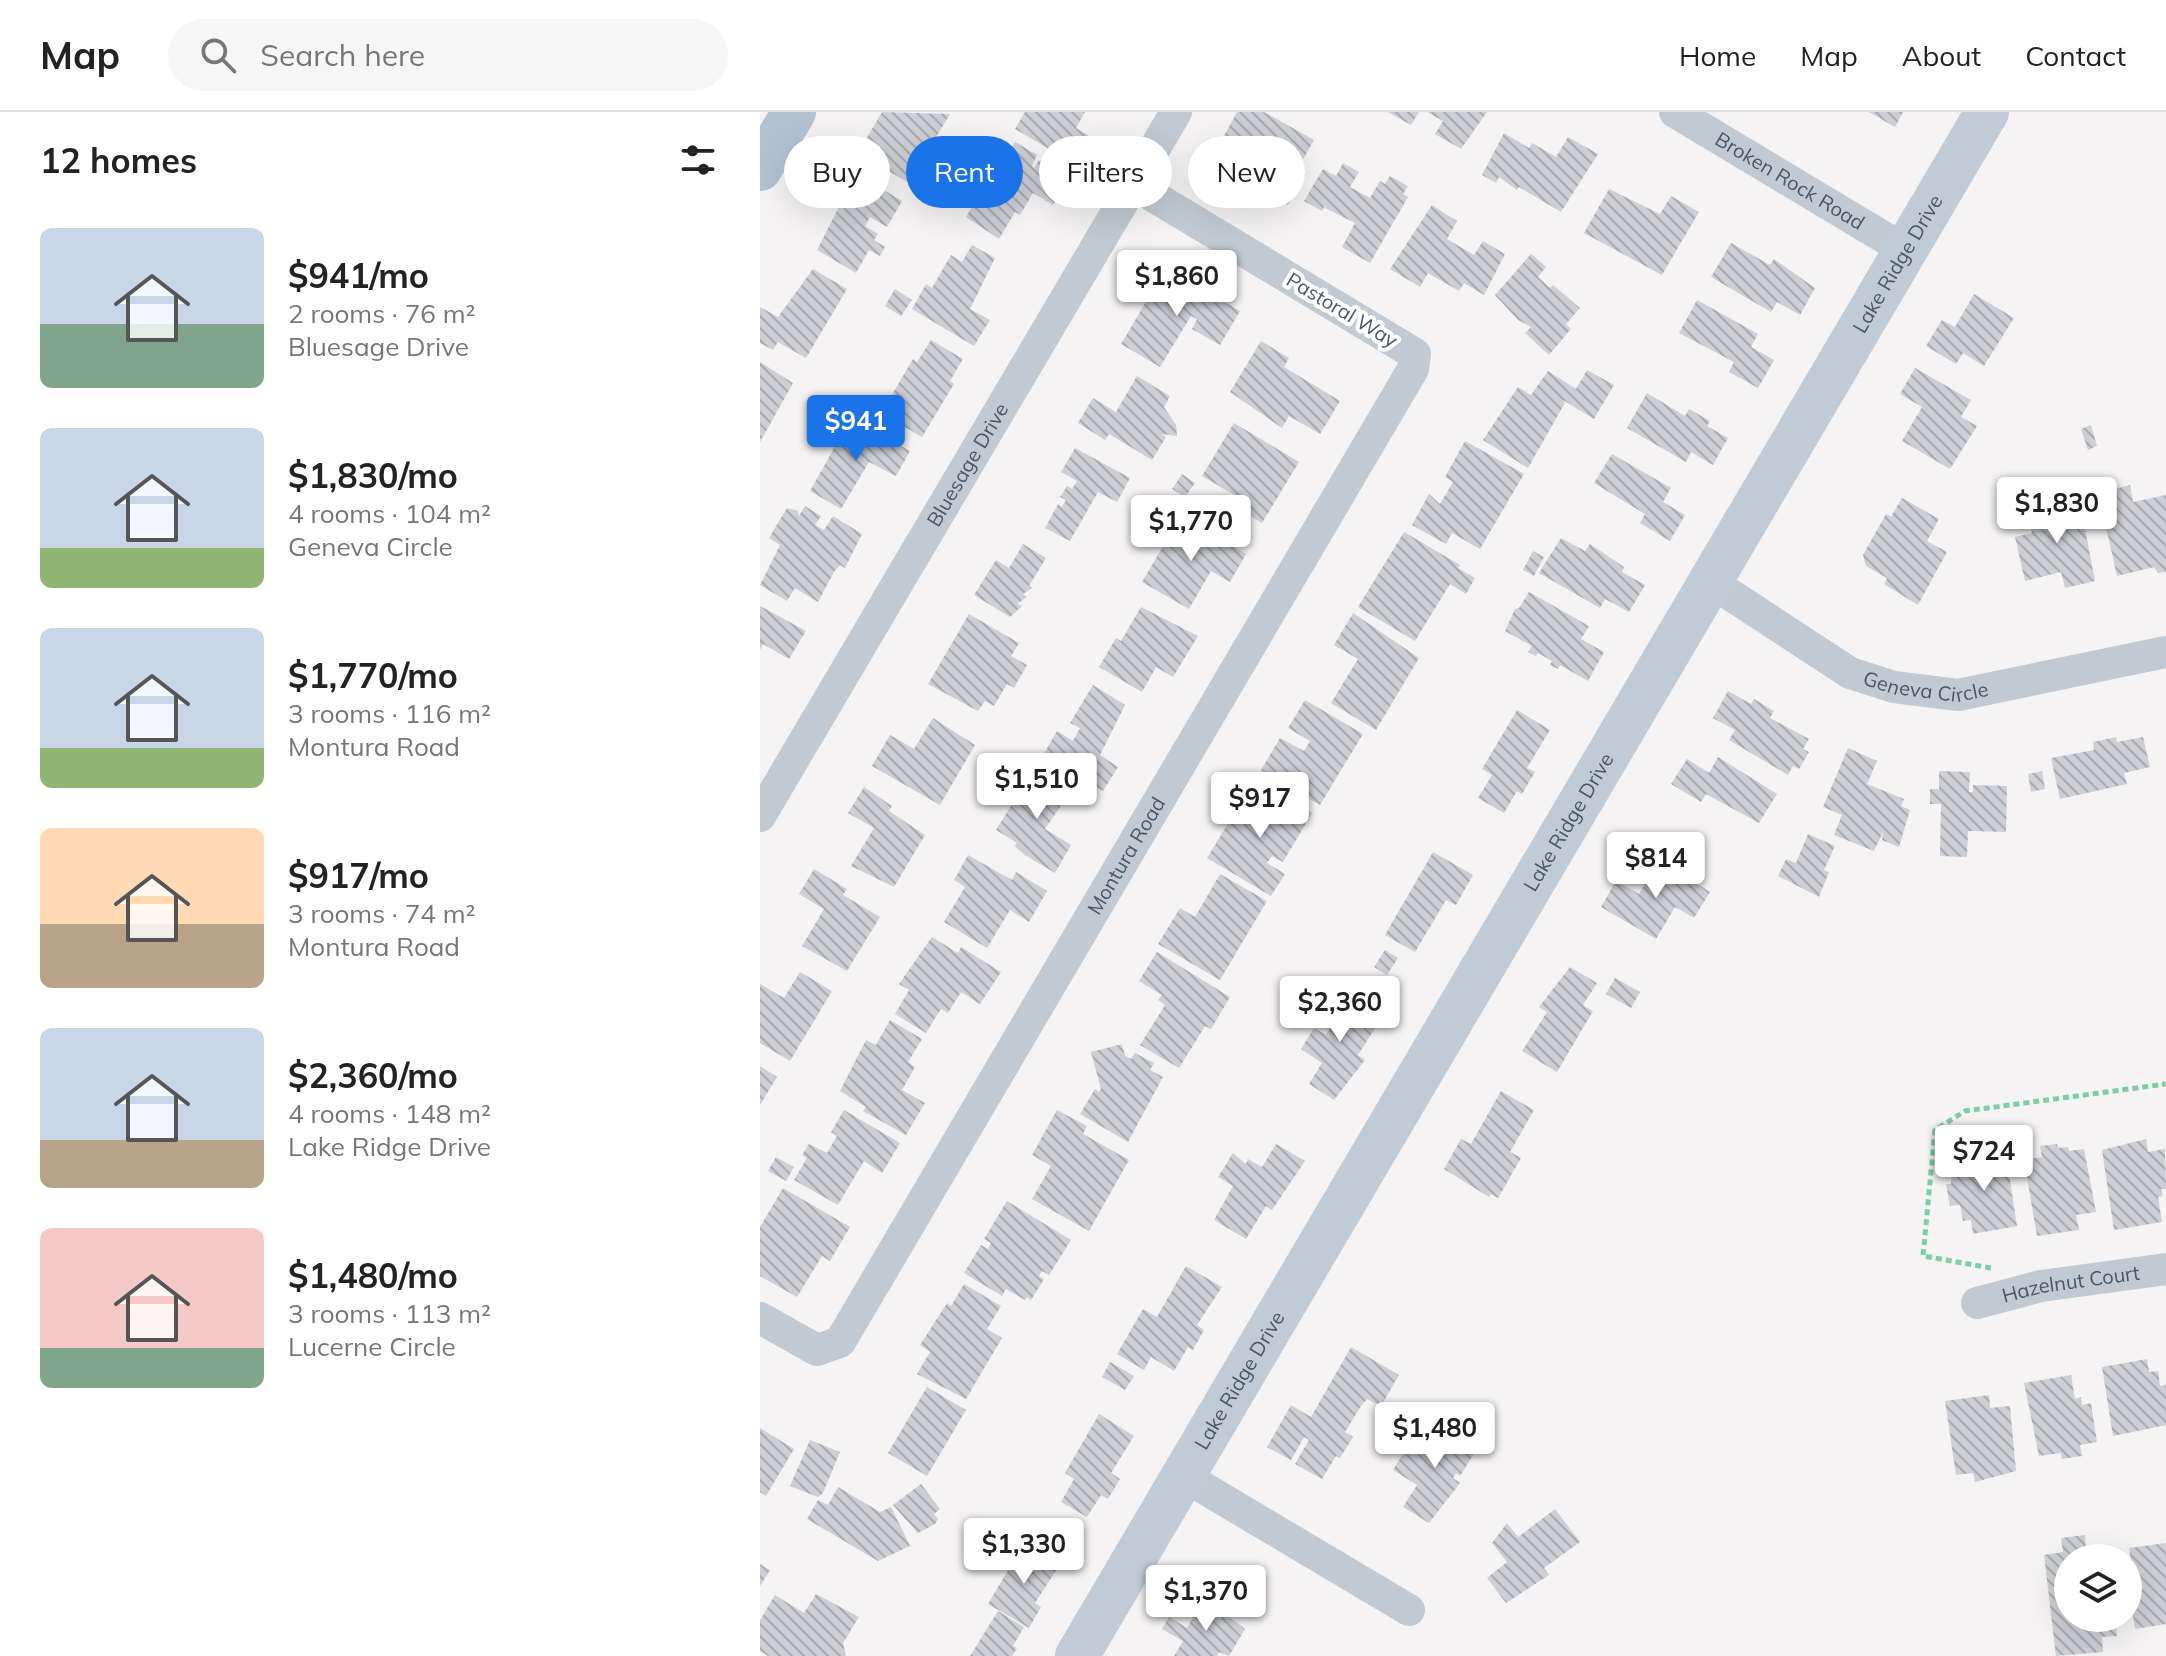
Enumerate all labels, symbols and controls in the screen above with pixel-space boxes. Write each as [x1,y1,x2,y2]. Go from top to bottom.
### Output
search box [168,19,728,91]
text: Map [40,31,120,79]
icon: search [196,33,240,77]
text: Search here [260,36,425,74]
text: Home [1679,38,1756,73]
text: Map [1800,38,1858,73]
text: About [1902,38,1981,73]
text: Contact [2025,38,2126,73]
street label: Broken Rock Road [1711,126,1869,235]
chip: Buy [784,136,890,208]
chip: Rent [906,136,1023,208]
chip: Filters [1039,136,1172,208]
chip: New [1188,136,1305,208]
icon: filters [676,138,720,182]
text: 12 homes [40,139,197,182]
street label: Lake Ridge Drive [1847,190,1948,337]
pin: $1,860 [1112,250,1242,318]
text: $941/mo [288,254,429,297]
text: $1,860 [1135,259,1219,292]
icon: home [104,260,200,356]
street label: Pastoral Way [1282,267,1403,353]
text: 2 rooms · 76 m² [288,297,475,330]
text: Bluesage Drive [288,330,469,363]
pin: $941 [809,395,903,463]
street label: Bluesage Drive [921,398,1013,531]
text: $941 [825,404,887,437]
text: $1,830/mo [288,454,458,497]
icon: home [104,460,200,556]
pin: $1,830 [1992,477,2122,545]
text: $1,830 [2015,486,2099,519]
pin: $1,770 [1126,495,1256,563]
text: 4 rooms · 104 m² [288,497,491,530]
text: $1,770 [1149,504,1233,537]
text: Geneva Circle [288,530,453,563]
text: $1,770/mo [288,654,458,697]
icon: home [104,660,200,756]
street label: Geneva Circle [1860,665,1990,707]
text: 3 rooms · 116 m² [288,697,491,730]
text: Montura Road [288,730,460,763]
street label: Lake Ridge Drive [1518,748,1619,895]
pin: $1,510 [972,753,1102,821]
text: $1,510 [995,762,1079,795]
pin: $917 [1213,772,1307,840]
text: $917 [1229,781,1291,814]
street label: Montura Road [1082,792,1170,919]
pin: $814 [1609,832,1703,900]
text: $814 [1625,841,1687,874]
text: $917/mo [288,854,429,897]
icon: home [104,860,200,956]
text: 3 rooms · 74 m² [288,897,475,930]
text: Montura Road [288,930,460,963]
pin: $2,360 [1275,976,1405,1044]
text: $2,360 [1298,985,1382,1018]
text: $2,360/mo [288,1054,458,1097]
icon: home [104,1060,200,1156]
text: 4 rooms · 148 m² [288,1097,491,1130]
pin: $724 [1937,1125,2031,1193]
text: Lake Ridge Drive [288,1130,491,1163]
text: $724 [1953,1134,2015,1167]
text: $1,480/mo [288,1254,458,1297]
icon: home [104,1260,200,1356]
street label: Hazelnut Court [1999,1260,2141,1308]
text: 3 rooms · 113 m² [288,1297,491,1330]
street label: Lake Ridge Drive [1189,1306,1289,1454]
text: Lucerne Circle [288,1330,456,1363]
pin: $1,480 [1370,1402,1500,1470]
text: $1,480 [1393,1411,1477,1444]
pin: $1,330 [959,1518,1089,1586]
text: $1,330 [982,1527,1066,1560]
map controls [2054,1544,2142,1632]
button: layers [2054,1544,2142,1632]
pin: $1,370 [1141,1565,1271,1633]
text: $1,370 [1164,1574,1248,1607]

